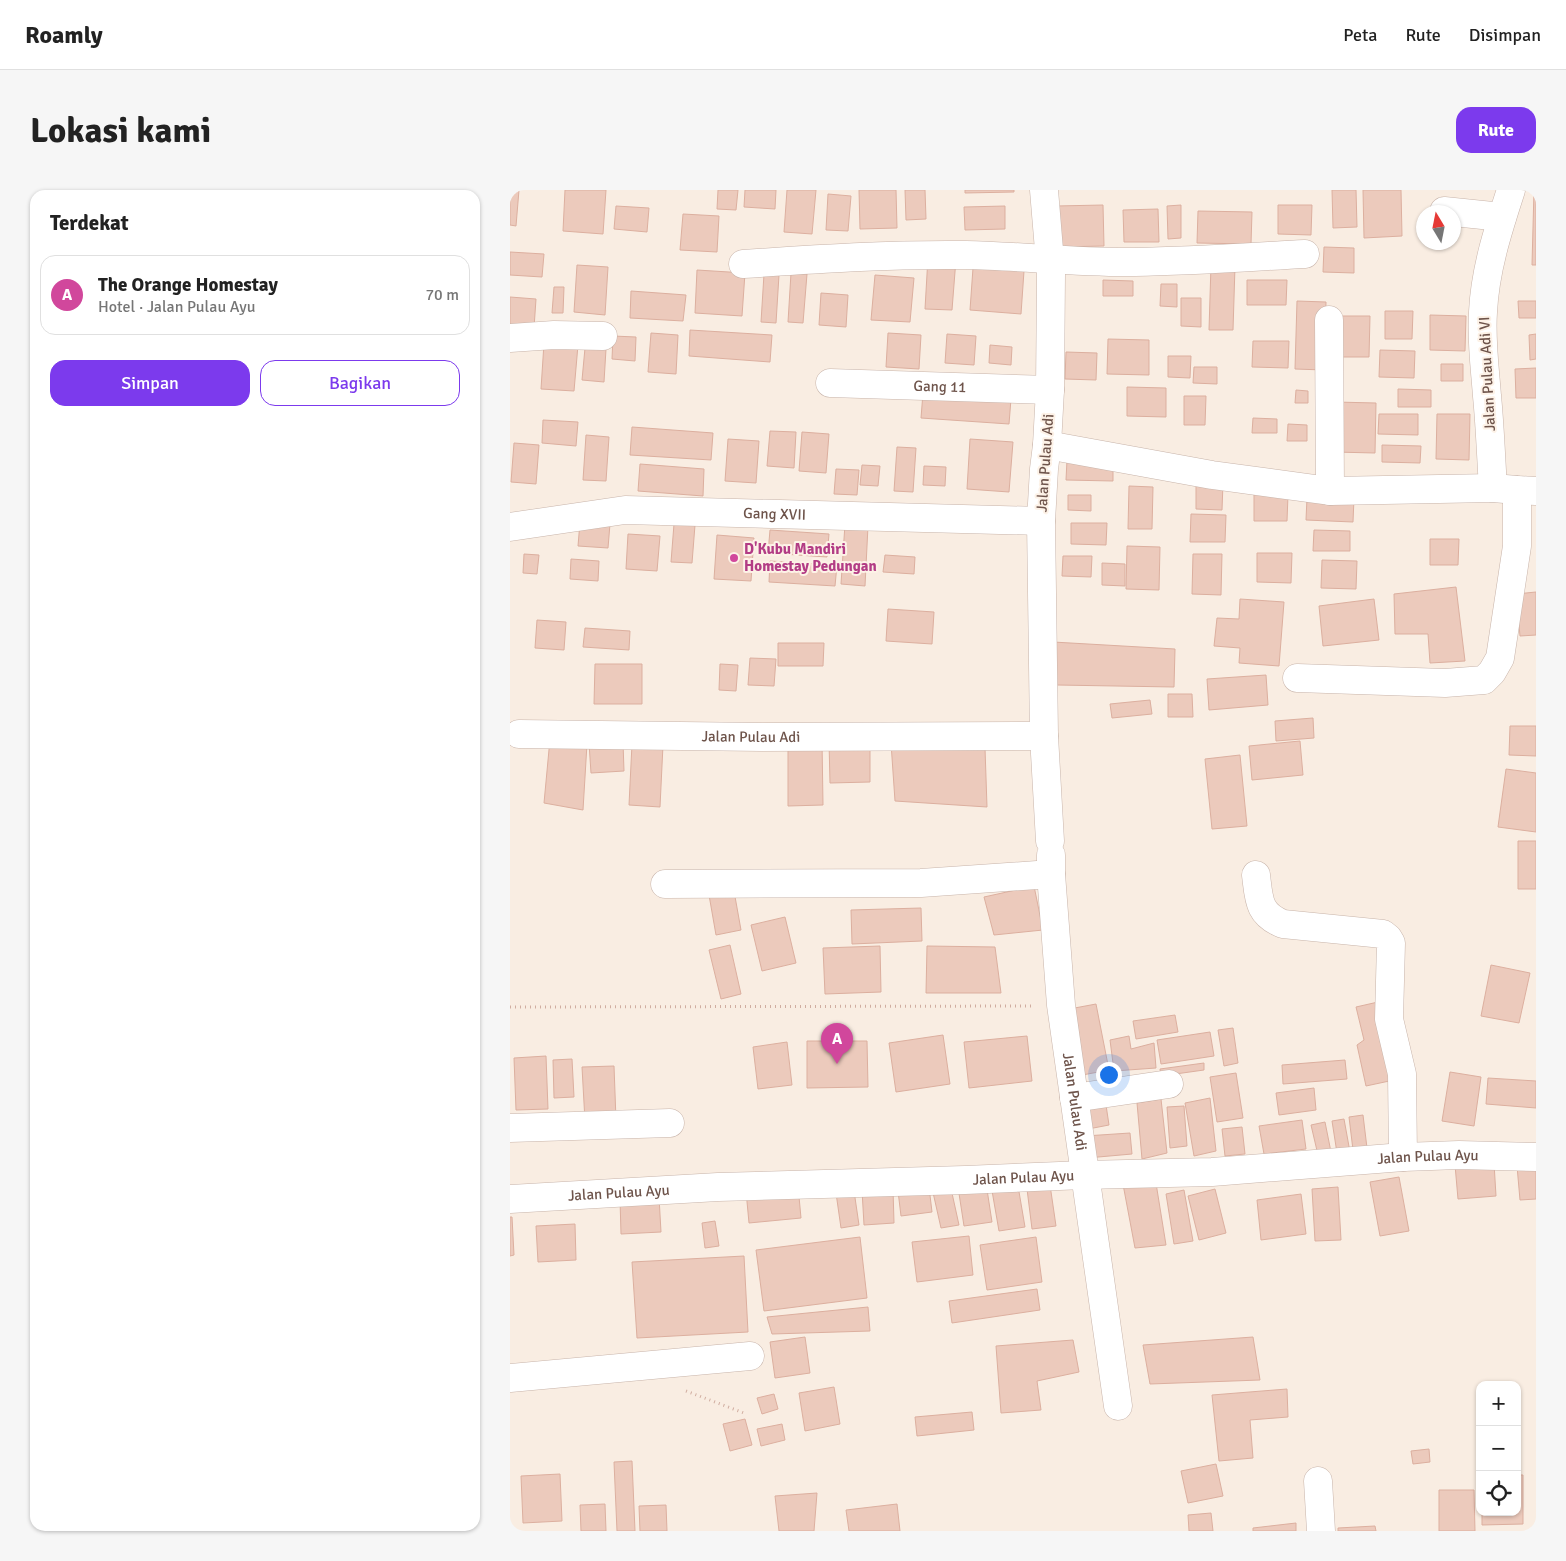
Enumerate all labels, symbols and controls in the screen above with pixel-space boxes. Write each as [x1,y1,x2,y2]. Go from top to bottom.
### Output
text: Roamly [25,20,103,50]
text: Peta [1343,24,1377,46]
text: Rute [1405,24,1441,46]
text: Disimpan [1469,24,1541,46]
button: Rute [1456,107,1536,153]
text: Lokasi kami [30,109,211,152]
north arrow [1416,205,1461,250]
text: Terdekat [50,210,129,236]
text: The Orange Homestay [98,273,278,297]
text: A [62,285,72,305]
text: 70 m [425,285,459,305]
text: Hotel · Jalan Pulau Ayu [98,297,256,317]
street label: Jalan Pulau Adi VI [1475,316,1499,432]
button: Simpan [50,360,250,406]
button: Bagikan [260,360,460,406]
street label: Gang 11 [913,377,967,396]
street label: Jalan Pulau Adi [1033,413,1057,513]
street label: Gang XVII [743,504,806,524]
place label: D'Kubu Mandiri Homestay Pedungan [744,540,877,575]
marker: D'Kubu Mandiri Homestay Pedungan [728,552,740,564]
street label: Jalan Pulau Adi [702,727,800,746]
pin: A [821,1023,853,1064]
street label: Jalan Pulau Adi [1059,1052,1091,1152]
your location [1096,1062,1122,1088]
street label: Jalan Pulau Ayu [1376,1146,1479,1168]
street label: Jalan Pulau Ayu [972,1166,1075,1189]
street label: Jalan Pulau Ayu [567,1181,670,1205]
map controls [1476,1381,1521,1516]
button: + [1476,1381,1521,1426]
button: − [1476,1426,1521,1471]
button: locate [1476,1471,1521,1516]

